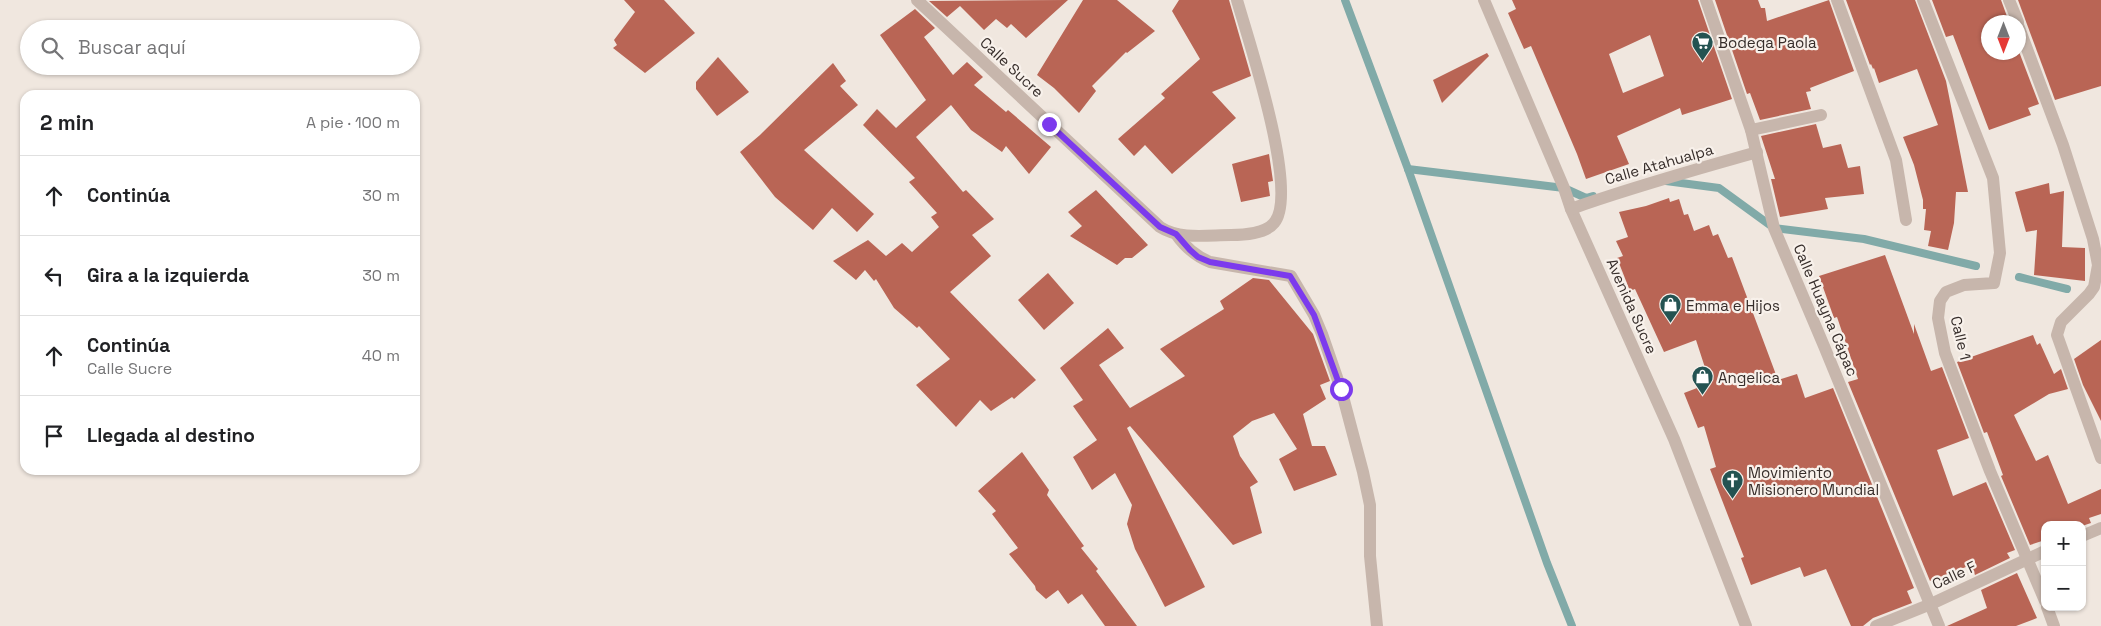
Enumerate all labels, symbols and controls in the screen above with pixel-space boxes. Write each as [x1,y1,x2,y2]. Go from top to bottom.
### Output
north arrow [1981,15,2026,60]
search box [20,20,420,75]
supermarket icon: Bodega Paola [1690,30,1714,61]
street label: Calle Sucre [976,33,1048,101]
place label: Bodega Paola [1718,33,1817,52]
icon: search [38,34,66,62]
text: Buscar aquí [78,35,186,60]
text: 2 min [40,109,94,136]
text: A pie · 100 m [306,112,400,133]
route end [1038,113,1061,136]
street label: Calle Atahualpa [1603,139,1716,189]
icon: ahead [40,182,68,210]
text: Continúa [87,183,170,208]
text: 30 m [362,185,400,206]
street label: Calle Huayna Cápac [1790,241,1862,379]
street label: Avenida Sucre [1602,255,1662,357]
icon: left [40,262,68,290]
text: Gira a la izquierda [87,263,249,288]
text: 30 m [362,265,400,286]
shop icon: Emma e Hijos [1658,293,1682,324]
place label: Emma e Hijos [1686,296,1780,315]
street label: Calle 1 [1947,314,1975,362]
text: Continúa [87,333,170,358]
icon: ahead [40,342,68,370]
text: 40 m [362,345,400,366]
text: Calle Sucre [87,358,172,379]
shop icon: Angelica [1690,365,1714,396]
place label: Angelica [1718,368,1780,387]
route start [1330,378,1353,401]
icon: arrive [40,422,68,450]
text: Llegada al destino [87,423,255,448]
place label: Movimiento Misionero Mundial [1748,463,1879,499]
church icon: Movimiento Misionero Mundial [1720,469,1744,500]
map controls [2041,521,2086,611]
button: + [2041,521,2086,566]
street label: Calle F [1929,557,1979,593]
button: − [2041,566,2086,611]

